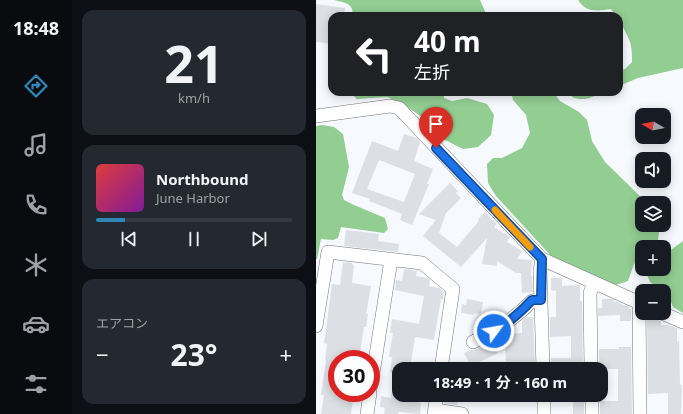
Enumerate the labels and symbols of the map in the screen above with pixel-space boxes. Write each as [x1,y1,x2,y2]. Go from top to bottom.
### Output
pin [419,107,453,148]
north arrow [635,108,671,144]
position arrow [473,310,515,352]
speed limit sign: 30 [328,350,380,402]

